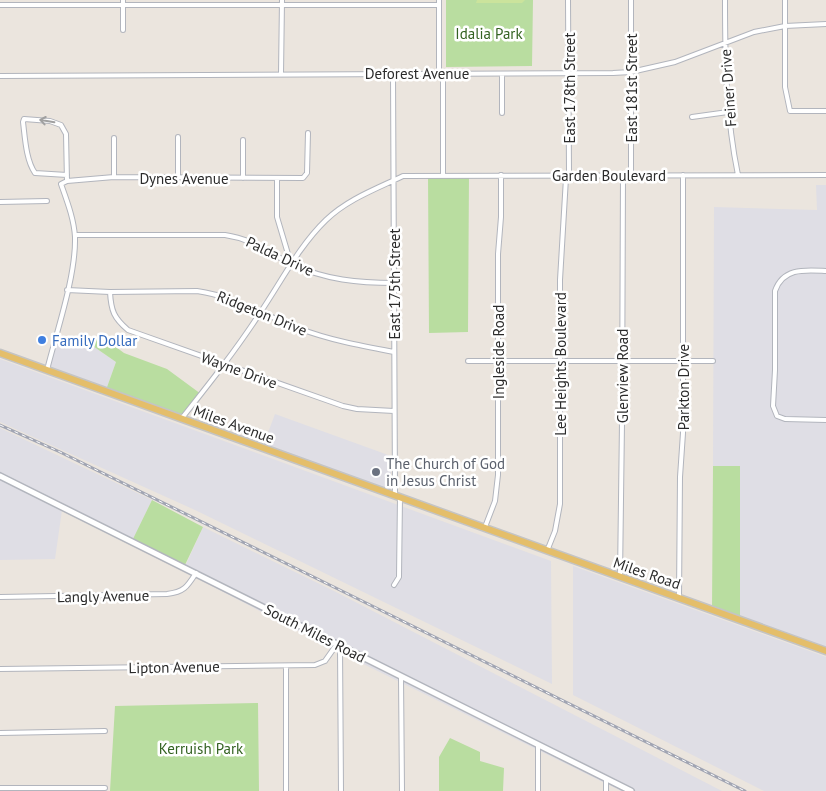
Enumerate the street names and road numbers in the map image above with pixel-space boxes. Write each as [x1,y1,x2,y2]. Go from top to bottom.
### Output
street label: East 178th Street [560,32,579,144]
street label: East 181st Street [622,33,641,143]
street label: Feiner Drive [716,48,740,128]
street label: Deforest Avenue [365,64,469,83]
street label: Garden Boulevard [552,166,666,185]
street label: Dynes Avenue [139,169,229,188]
street label: East 175th Street [385,228,404,340]
street label: Palda Drive [243,232,317,280]
street label: Ridgeton Drive [214,286,310,340]
street label: Lee Heights Boulevard [551,292,570,436]
street label: Ingleside Road [489,305,508,399]
street label: Glenview Road [613,329,632,423]
street label: Parkton Drive [674,344,693,430]
street label: Wayne Drive [198,347,280,393]
street label: Miles Avenue [191,401,277,447]
street label: Miles Road [611,553,683,593]
street label: Langly Avenue [57,586,149,606]
street label: South Miles Road [261,599,369,667]
street label: Lipton Avenue [128,657,220,677]

